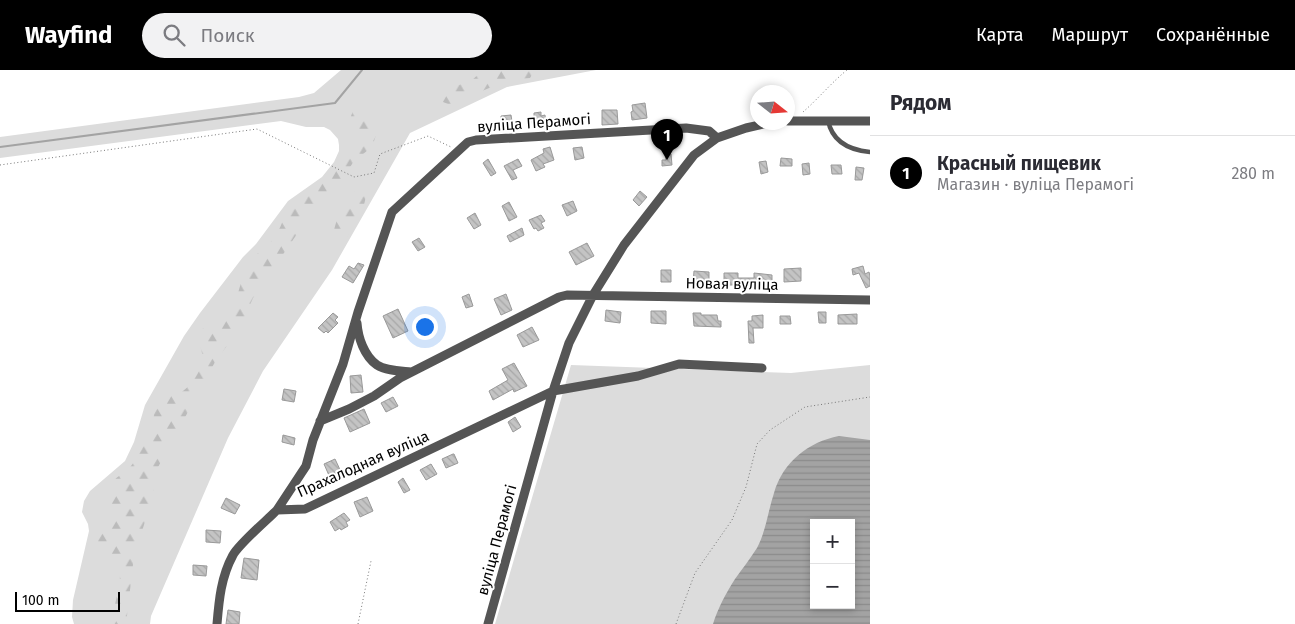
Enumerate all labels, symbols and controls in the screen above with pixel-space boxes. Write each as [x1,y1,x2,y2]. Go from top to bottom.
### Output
search box [142,13,492,58]
text: Wayfind [25,21,112,49]
icon: search [160,21,188,49]
text: Поиск [200,24,255,47]
text: Карта [976,24,1024,46]
text: Маршрут [1052,24,1128,46]
text: Сохранённые [1156,24,1270,46]
north arrow [750,85,795,130]
text: Рядом [890,90,951,116]
street label: вуліца Перамогі [477,110,591,136]
pin: 1 [651,119,683,160]
text: Красный пищевик [937,152,1101,175]
text: 1 [902,164,910,183]
text: 280 m [1231,164,1275,183]
text: Магазин · вуліца Перамогі [937,175,1134,194]
street label: Новая вуліца [685,274,779,294]
your location [412,314,438,340]
street label: Прахалодная вуліца [294,427,432,501]
street label: вуліца Перамогі [474,483,520,597]
map controls [810,519,855,609]
button: + [810,519,855,564]
button: − [810,564,855,609]
scale bar [15,589,120,612]
text: 100 m [22,592,59,609]

